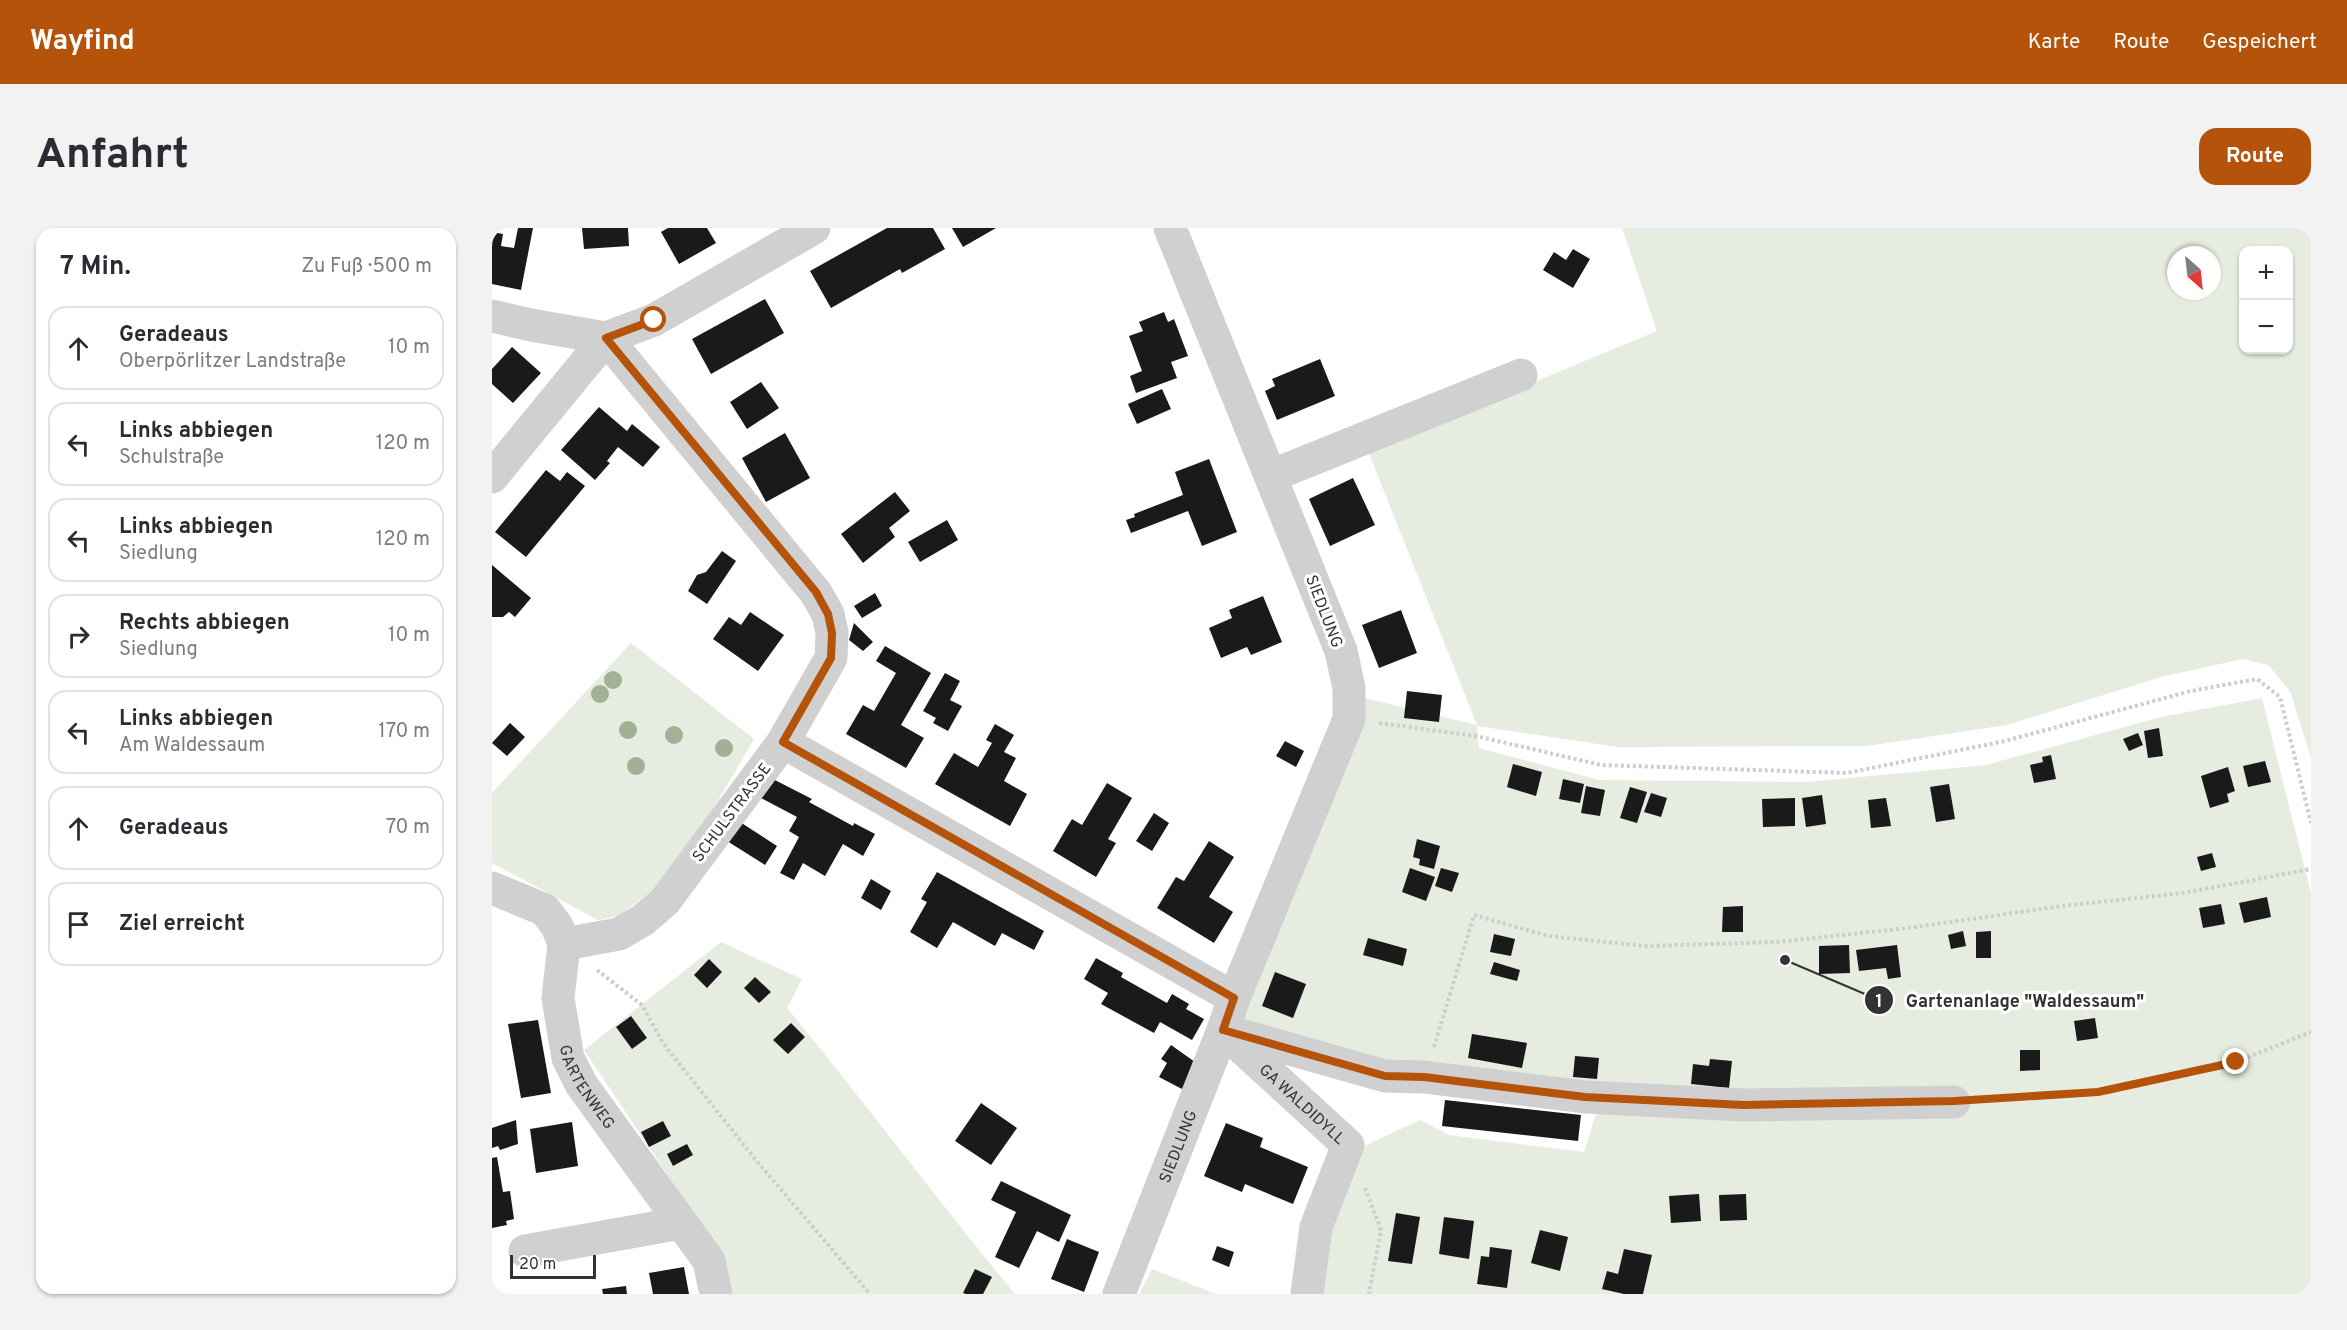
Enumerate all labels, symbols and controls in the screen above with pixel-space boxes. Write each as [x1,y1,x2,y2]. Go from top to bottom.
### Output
text: Wayfind [30,24,135,60]
text: Karte [2028,29,2080,56]
text: Route [2113,29,2169,56]
text: Gespeichert [2202,29,2317,56]
button: Route [2199,128,2311,185]
text: Anfahrt [36,130,189,183]
north arrow [2167,246,2221,300]
map controls [2239,246,2293,354]
button: + [2239,246,2293,300]
text: 7 Min. [60,251,131,284]
text: Zu Fuß · 500 m [301,254,432,280]
button: − [2239,300,2293,354]
route start [640,306,666,332]
text: Geradeaus [119,322,229,349]
icon: ahead [62,332,95,365]
text: 10 m [388,335,430,361]
text: Oberpörlitzer Landstraße [119,349,346,375]
text: Links abbiegen [119,418,273,445]
icon: left [62,428,95,461]
text: 120 m [376,431,430,457]
text: Schulstraße [119,445,224,471]
text: Links abbiegen [119,514,273,541]
icon: left [62,524,95,557]
text: 120 m [376,527,430,553]
text: Siedlung [119,541,198,567]
street label: SIEDLUNG [1300,572,1346,651]
text: Rechts abbiegen [119,610,290,637]
icon: right [62,620,95,653]
text: 10 m [388,623,430,649]
text: Siedlung [119,637,198,663]
text: Links abbiegen [119,706,273,733]
icon: left [62,716,95,749]
text: 170 m [378,719,430,745]
text: Am Waldessaum [119,733,265,759]
street label: SCHULSTRASSE [689,760,776,867]
icon: ahead [62,812,95,845]
text: Geradeaus [119,815,229,842]
text: 70 m [386,815,430,841]
icon: arrive [62,908,95,941]
text: Ziel erreicht [119,911,245,938]
callout: Gartenanlage "Waldessaum" [1864,982,2156,1018]
text: 1 [1875,991,1883,1014]
text: Gartenanlage "Waldessaum" [1906,991,2144,1014]
street label: GARTENWEG [554,1044,618,1134]
route end [2222,1048,2248,1074]
street label: GA WALDIDYLL [1254,1061,1349,1150]
street label: SIEDLUNG [1156,1108,1202,1186]
scale bar [510,1252,596,1280]
text: 20 m [519,1255,556,1275]

